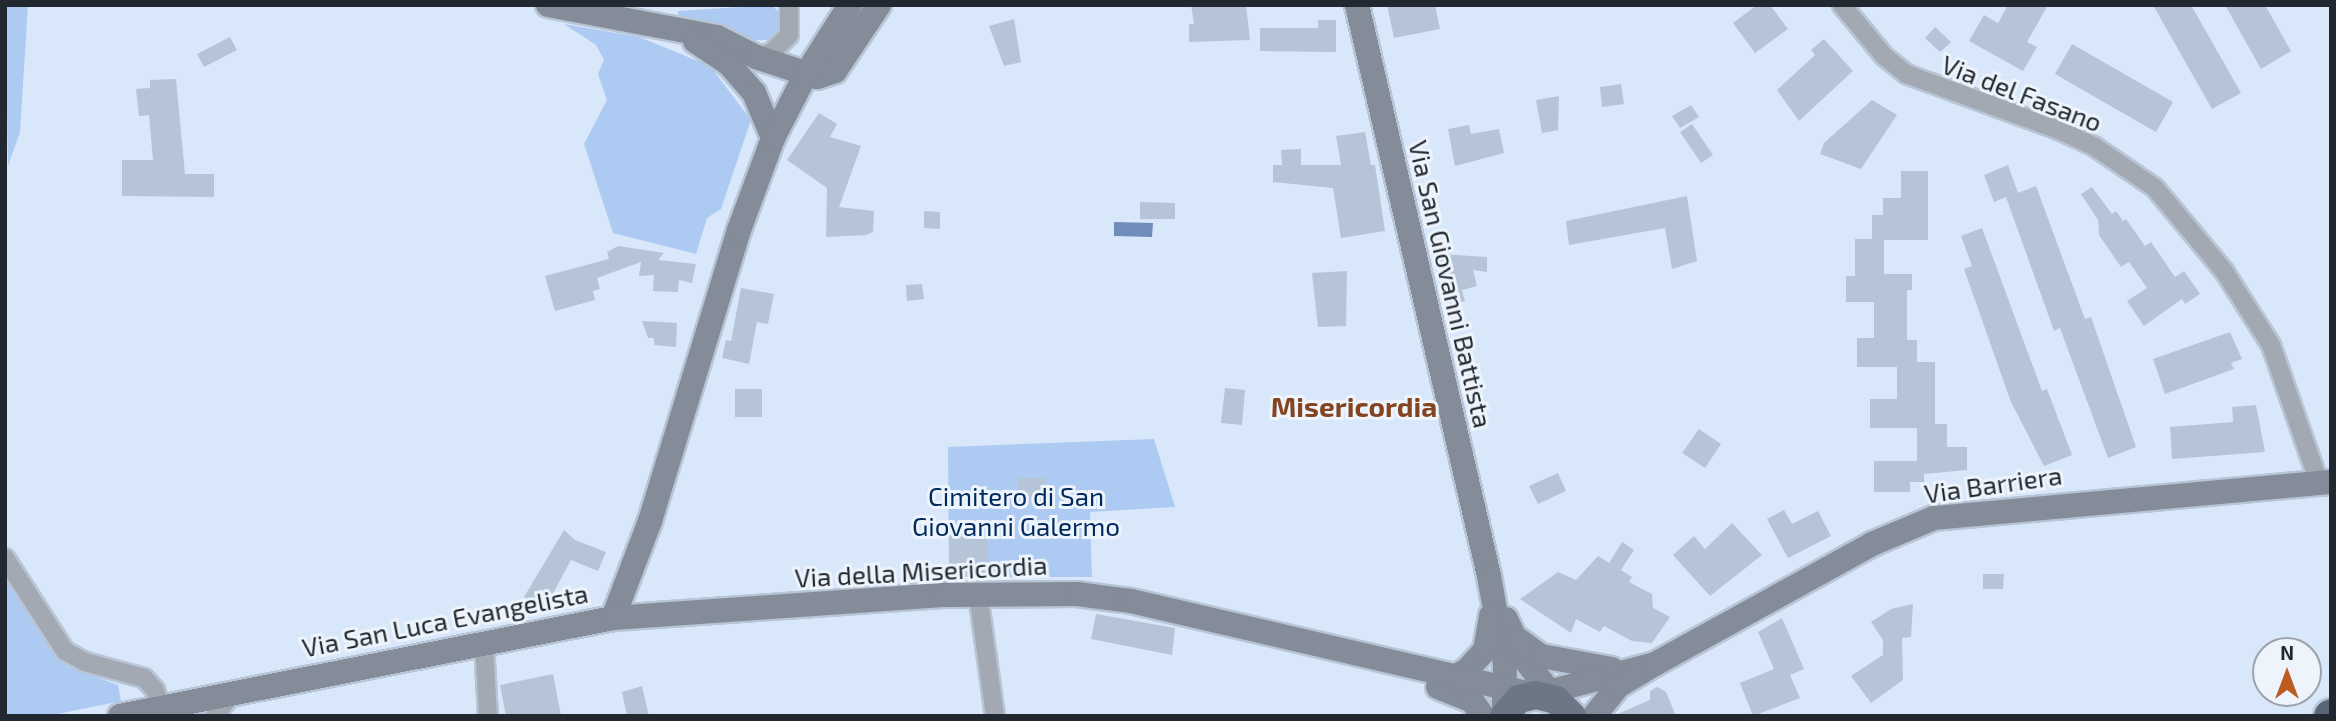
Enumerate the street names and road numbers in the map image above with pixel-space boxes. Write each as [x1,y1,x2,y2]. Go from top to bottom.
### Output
street label: Via del Fasano [1937,48,2107,138]
street label: Via San Giovanni Battista [1403,137,1499,431]
street label: Via Barriera [1922,459,2064,509]
street label: Via della Misericordia [794,549,1048,593]
street label: Via San Luca Evangelista [299,577,591,663]

